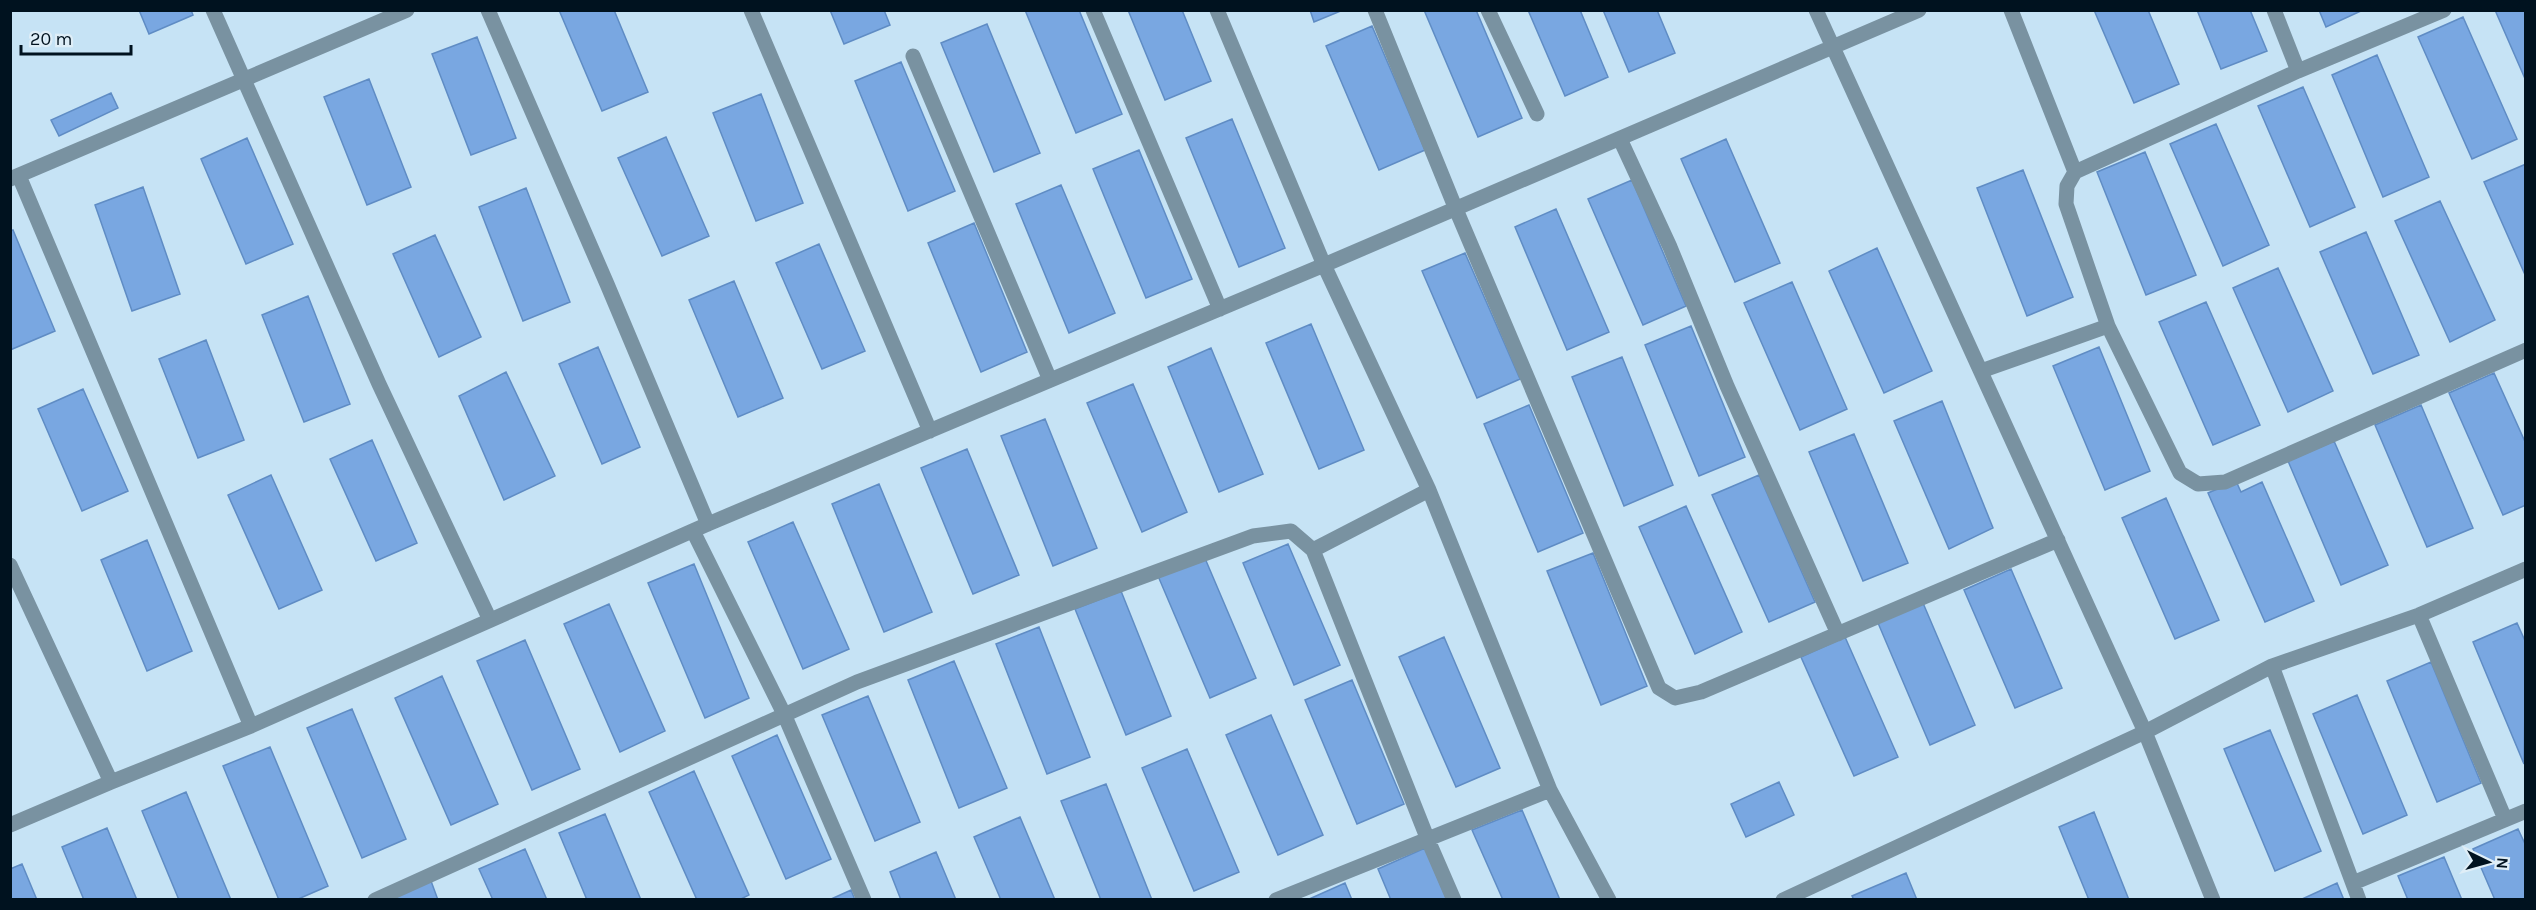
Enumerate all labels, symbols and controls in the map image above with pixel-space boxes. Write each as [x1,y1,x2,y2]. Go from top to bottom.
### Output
scale bar [21,18,130,56]
text: 20 m [30,28,72,50]
north arrow [2458,832,2518,892]
text: N [2492,857,2512,870]

